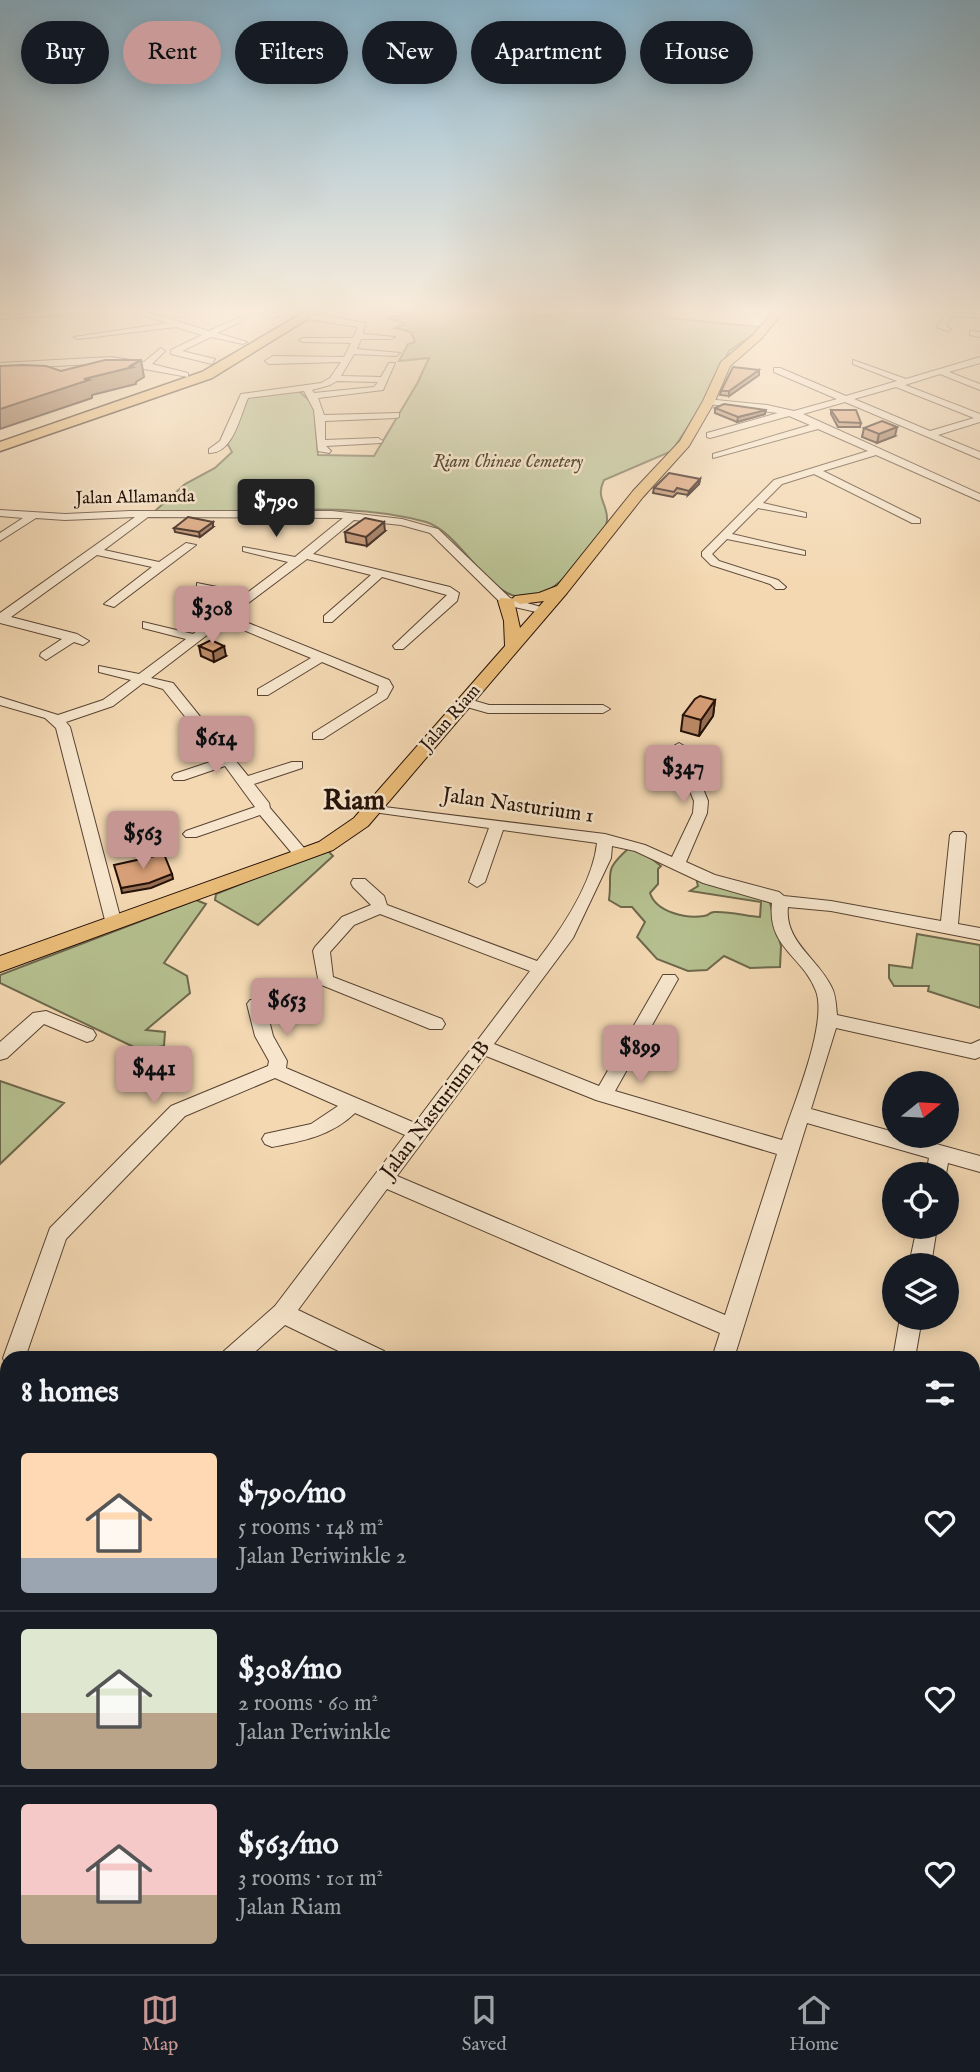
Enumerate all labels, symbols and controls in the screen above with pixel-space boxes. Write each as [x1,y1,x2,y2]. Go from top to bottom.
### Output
chip: Buy [21,21,109,84]
chip: Rent [123,21,221,84]
chip: Filters [235,21,348,84]
chip: New [362,21,457,84]
chip: Apartment [471,21,626,84]
chip: House [640,21,753,84]
park label: Riam Chinese Cemetery [433,451,583,474]
pin: $790 [235,480,317,539]
street label: Jalan Allamanda [73,485,195,511]
text: $790 [254,487,298,516]
pin: $308 [171,586,253,646]
text: $308 [191,594,233,623]
street label: Jalan Riam [414,680,486,758]
pin: $614 [175,716,257,776]
text: $614 [195,724,237,753]
pin: $347 [642,746,724,805]
text: $347 [662,753,704,782]
street label: Jalan Nasturium 1 [439,782,595,830]
district label: Riam [323,784,386,819]
pin: $563 [102,812,184,871]
text: $563 [123,819,163,848]
pin: $653 [246,978,328,1038]
text: $653 [267,986,307,1015]
pin: $899 [599,1026,681,1085]
text: $899 [619,1033,661,1062]
street label: Jalan Nasturium 1B [374,1035,497,1186]
pin: $441 [113,1046,195,1106]
text: $441 [132,1054,176,1083]
north arrow [882,1071,959,1148]
map controls [882,1071,959,1330]
button: locate [882,1162,959,1239]
button: layers [882,1253,959,1330]
text: 8 homes [21,1374,119,1412]
icon: filters [921,1374,959,1412]
text: $790/mo [238,1475,346,1513]
icon: home [77,1481,161,1565]
icon: heart [921,1504,959,1542]
text: 5 rooms · 148 m² [238,1513,384,1542]
text: Jalan Periwinkle 2 [238,1542,407,1571]
text: $308/mo [238,1651,342,1689]
icon: home [77,1657,161,1741]
icon: heart [921,1680,959,1718]
text: 2 rooms · 60 m² [238,1689,378,1718]
text: Jalan Periwinkle [238,1718,391,1747]
text: $563/mo [238,1826,339,1864]
icon: home [77,1832,161,1916]
icon: heart [921,1855,959,1893]
text: 3 rooms · 101 m² [238,1864,383,1893]
text: Jalan Riam [238,1893,341,1922]
tab: Map [141,1991,179,2057]
tab: Saved [462,1991,507,2057]
tab: Home [789,1991,839,2057]

